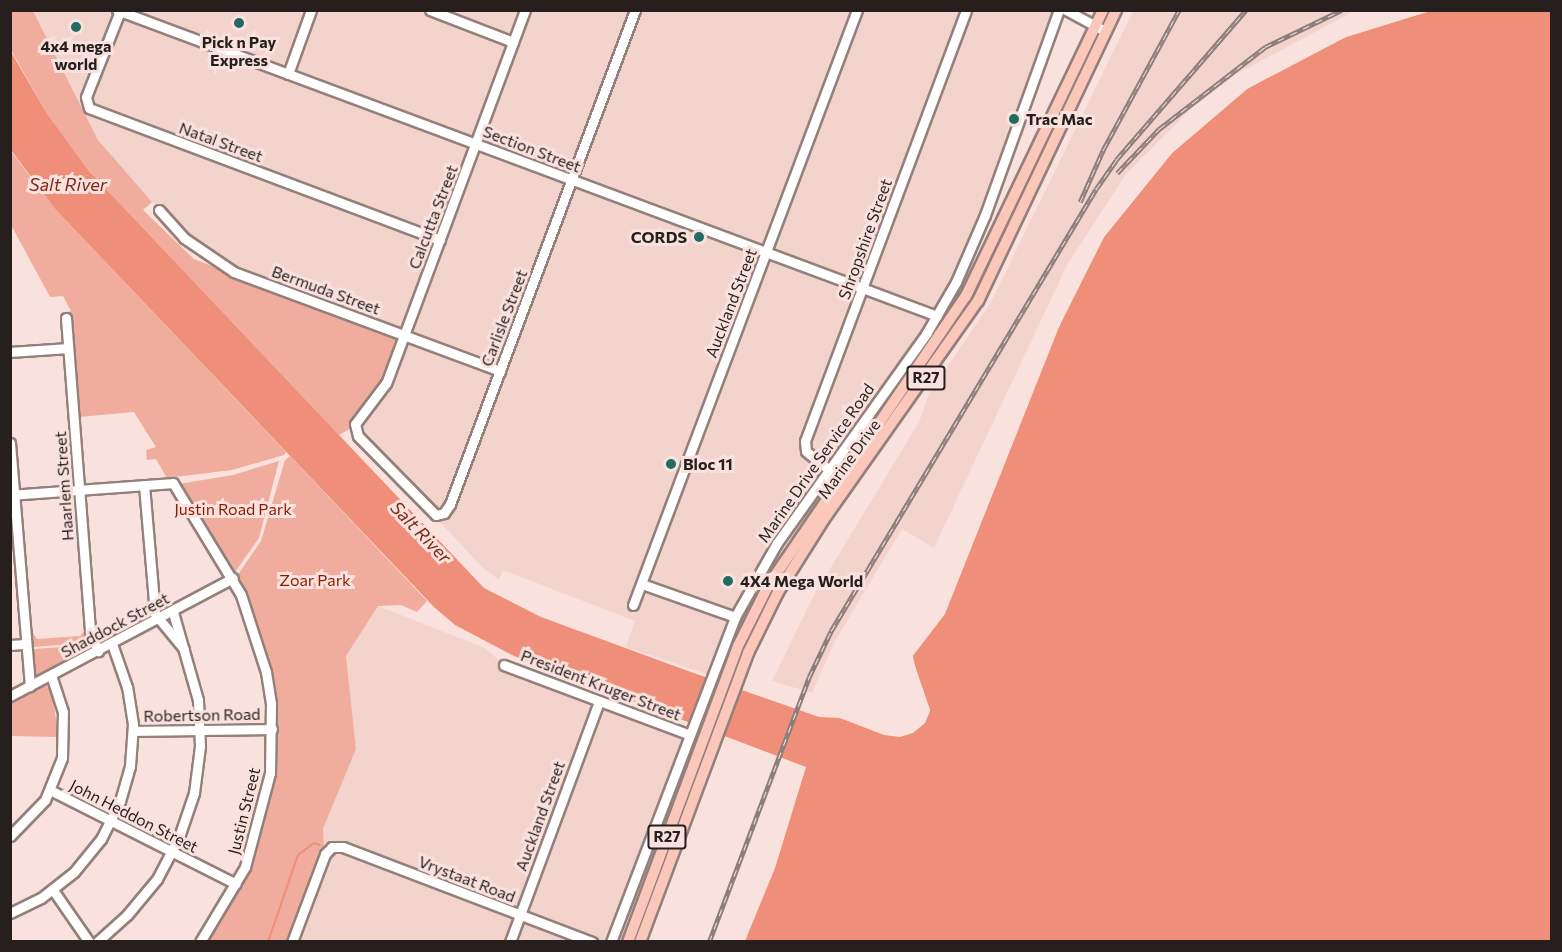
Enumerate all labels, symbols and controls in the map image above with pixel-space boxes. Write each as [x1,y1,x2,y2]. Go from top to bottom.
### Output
marker: Pick n Pay Express [232,16,246,30]
marker: 4x4 mega world [69,20,83,34]
place label: Pick n Pay Express [202,32,276,70]
place label: 4x4 mega world [40,36,112,74]
place label: Trac Mac [1026,109,1092,129]
marker: Trac Mac [1007,112,1021,126]
street label: Natal Street [177,118,265,166]
street label: Section Street [480,122,584,176]
street label: Calcutta Street [404,162,462,272]
water label: Salt River [29,173,107,195]
street label: Shropshire Street [834,176,896,302]
place label: CORDS [631,227,687,247]
marker: CORDS [692,230,706,244]
street label: Auckland Street [701,246,761,360]
street label: Bermuda Street [269,261,383,319]
street label: Carlisle Street [477,267,531,369]
road number: R27 [905,366,947,390]
street label: Marine Drive Service Road [754,380,878,546]
street label: Marine Drive [814,416,884,502]
street label: Haarlem Street [51,431,77,541]
place label: Bloc 11 [683,454,733,474]
marker: Bloc 11 [664,457,678,471]
water label: Salt River [386,497,456,567]
park label: Justin Road Park [174,499,292,519]
park label: Zoar Park [279,570,351,590]
place label: 4X4 Mega World [740,571,863,591]
marker: 4X4 Mega World [721,574,735,588]
street label: Shaddock Street [58,588,172,662]
street label: President Kruger Street [518,646,684,724]
street label: Robertson Road [143,704,261,726]
street label: Auckland Street [511,758,569,874]
street label: Justin Street [224,766,264,856]
street label: John Heddon Street [67,775,201,857]
road number: R27 [646,825,688,849]
street label: Vrystaat Road [416,852,518,906]

